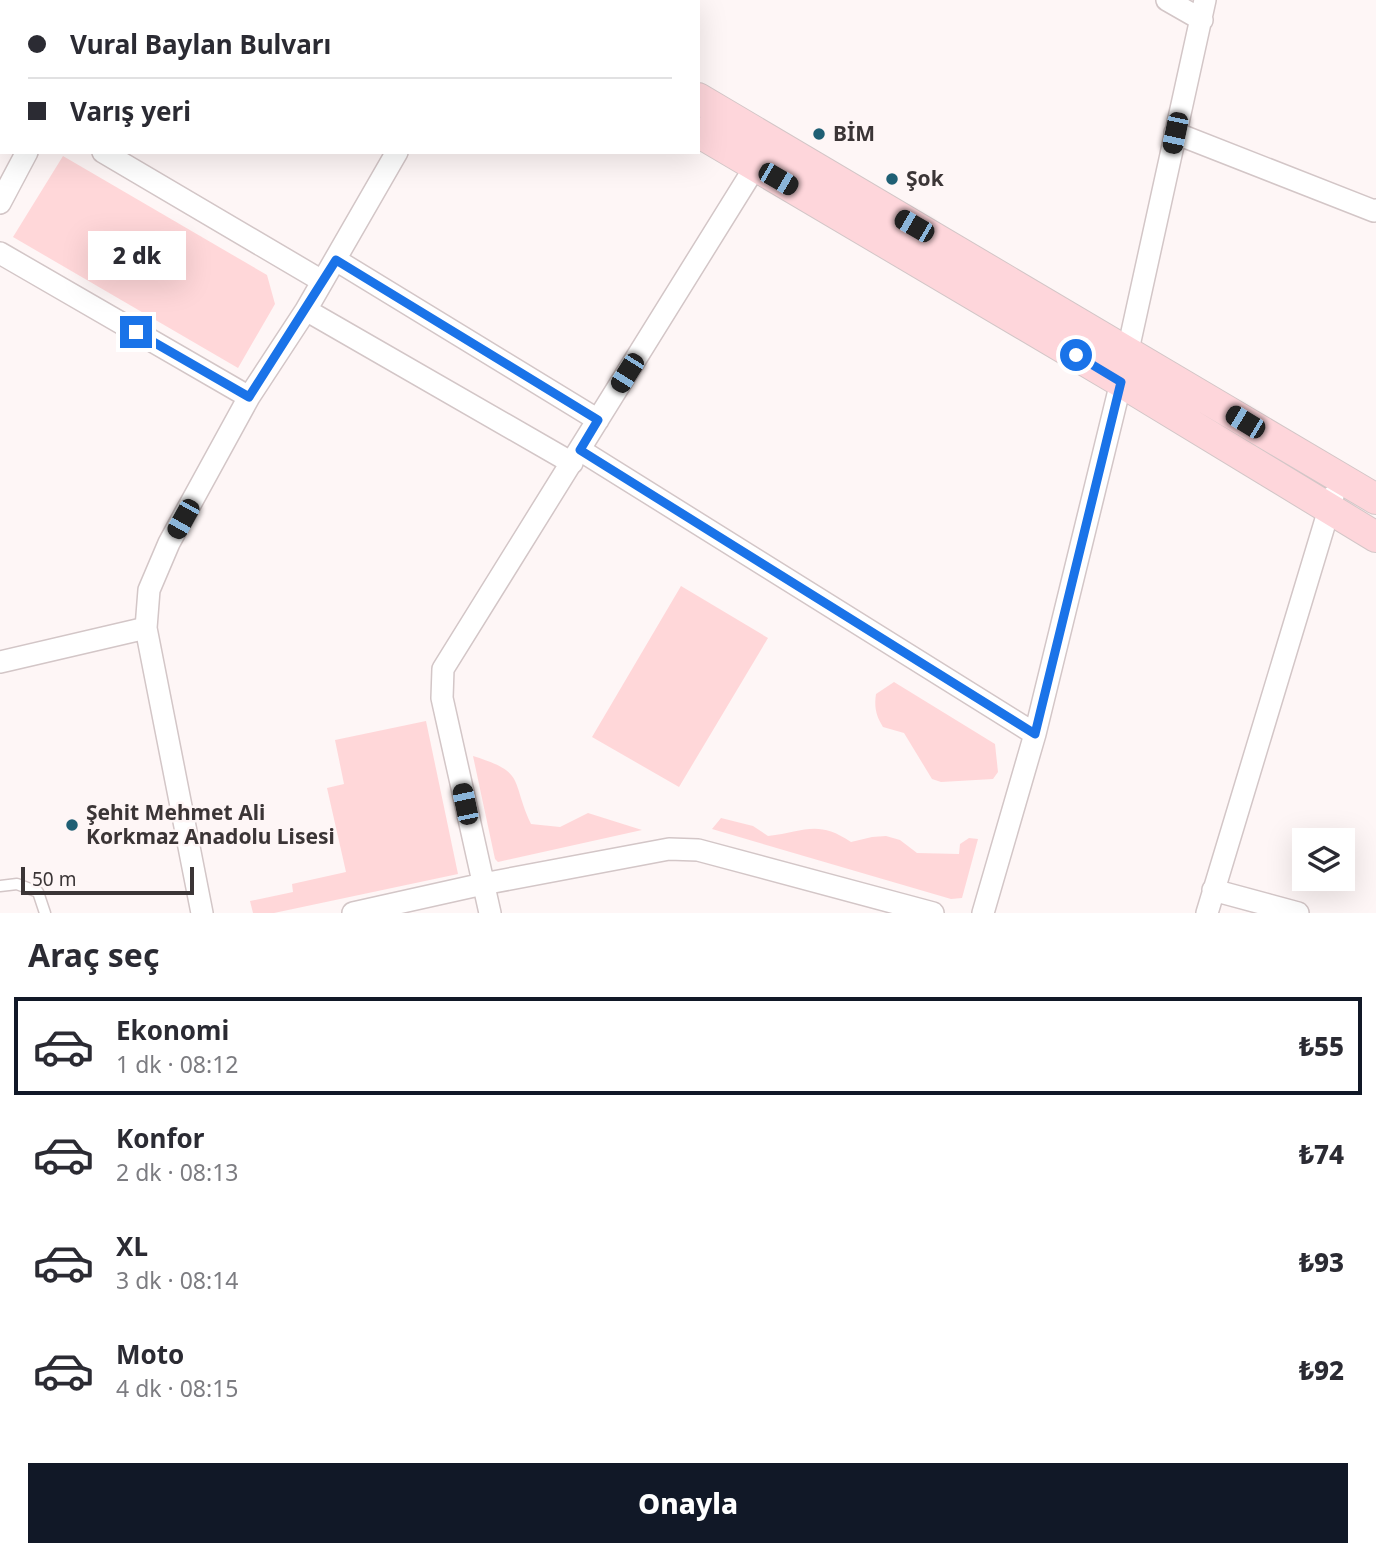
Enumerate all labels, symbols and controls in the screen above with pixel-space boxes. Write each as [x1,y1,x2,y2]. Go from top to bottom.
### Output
text: Vural Baylan Bulvarı [70,26,331,62]
text: Varış yeri [70,93,191,129]
car [1161,110,1190,156]
place label: BİM [833,119,875,147]
marker: BİM [811,126,827,142]
car [755,159,802,199]
place label: Şok [906,164,945,192]
marker: Şok [884,171,900,187]
car [891,206,938,246]
callout: 2 dk [87,230,185,280]
text: 2 dk [113,239,161,271]
route end [120,316,152,348]
route start [1060,339,1092,371]
car [607,350,648,396]
car [1222,402,1269,442]
car [164,496,203,542]
car [451,781,480,827]
place label: Şehit Mehmet Ali Korkmaz Anadolu Lisesi [86,798,335,850]
marker: Şehit Mehmet Ali Korkmaz Anadolu Lisesi [64,817,80,833]
map controls [1292,828,1355,891]
button: layers [1292,828,1355,891]
scale bar [21,864,194,896]
text: 50 m [32,866,76,892]
text: Araç seç [28,933,160,976]
text: Ekonomi [116,1012,229,1048]
icon: car [32,1015,95,1078]
text: ₺55 [1299,1028,1344,1064]
text: 1 dk · 08:12 [116,1048,238,1080]
text: Konfor [116,1120,204,1156]
icon: car [32,1123,95,1186]
text: ₺74 [1299,1136,1344,1172]
text: 2 dk · 08:13 [116,1156,238,1188]
text: XL [116,1228,148,1264]
icon: car [32,1231,95,1294]
text: ₺93 [1299,1244,1344,1280]
text: 3 dk · 08:14 [116,1264,238,1296]
text: Moto [116,1336,184,1372]
icon: car [32,1339,95,1402]
text: ₺92 [1299,1352,1344,1388]
text: 4 dk · 08:15 [116,1372,238,1404]
button: Onayla [28,1463,1348,1543]

